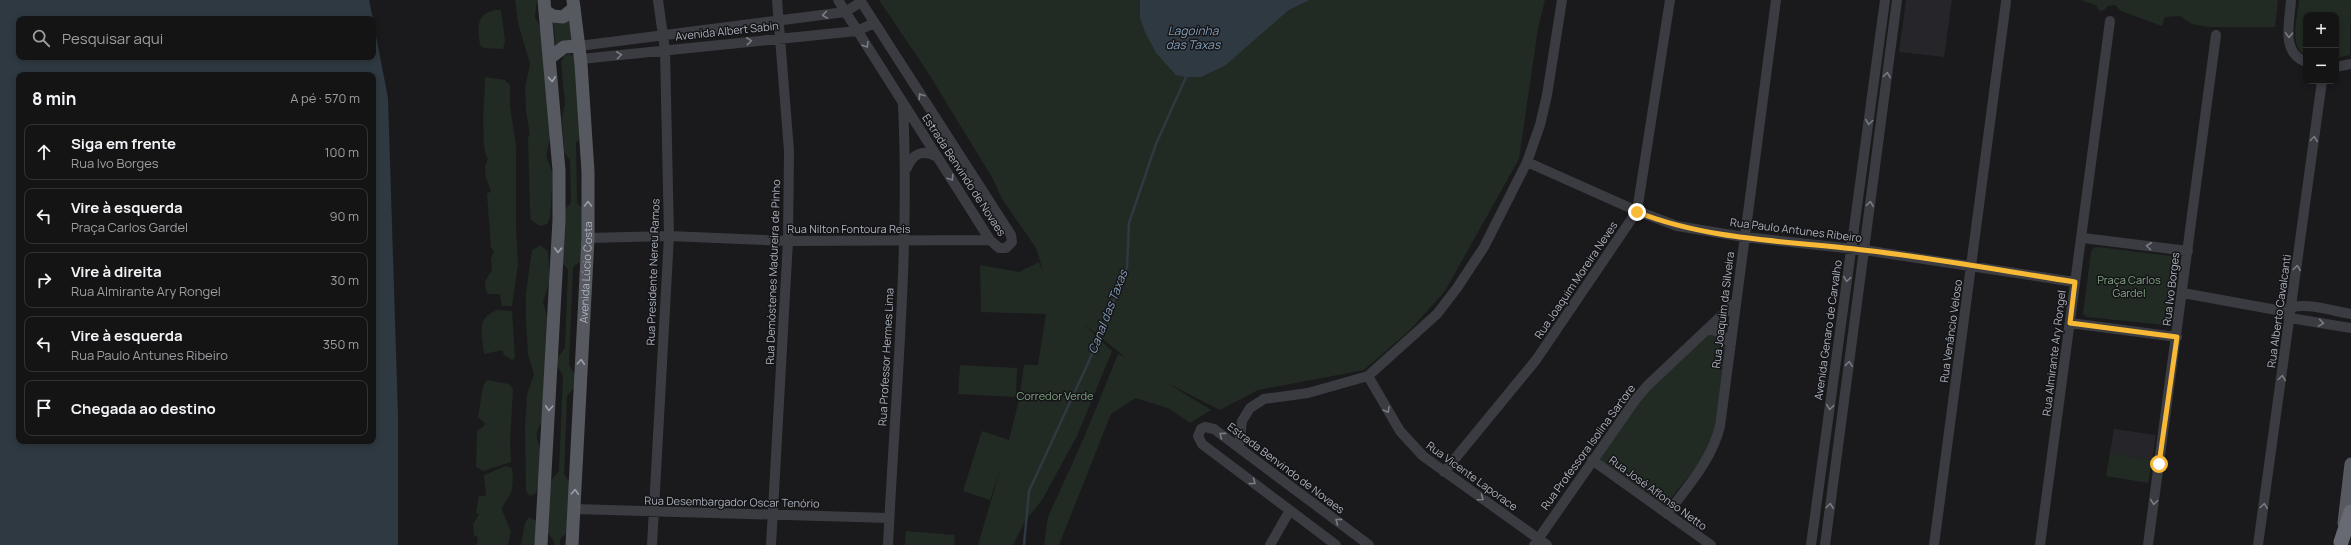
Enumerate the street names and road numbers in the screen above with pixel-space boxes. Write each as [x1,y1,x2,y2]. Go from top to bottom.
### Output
street label: Avenida Albert Sabin [675,18,779,43]
street label: Estrada Benvindo de Novaes [919,111,1010,239]
street label: Rua Demóstenes Madureira de Pinho [762,179,783,365]
street label: Rua Presidente Nereu Ramos [642,198,663,346]
street label: Rua Paulo Antunes Ribeiro [1729,214,1863,245]
street label: Rua Joaquim Moreira Neves [1531,218,1621,341]
street label: Avenida Lúcio Costa [576,221,595,324]
street label: Rua Nilton Fontoura Reis [787,221,911,236]
street label: Rua Joaquim da Silveira [1708,251,1737,369]
street label: Rua Ivo Borges [2159,251,2182,327]
street label: Rua Alberto Cavalcanti [2263,253,2294,369]
street label: Avenida Genaro de Carvalho [1810,258,1845,401]
street label: Rua Venâncio Veloso [1936,278,1965,384]
street label: Rua Professor Hermes Lima [874,287,897,426]
street label: Rua Almirante Ary Rongel [2038,289,2069,417]
street label: Rua Professora Isolina Sartore [1537,380,1639,512]
street label: Estrada Benvindo de Novaes [1225,419,1348,517]
street label: Rua Vicente Laporace [1424,437,1521,514]
street label: Rua José Affonso Netto [1606,452,1711,534]
street label: Rua Desembargador Oscar Tenório [644,492,820,511]

